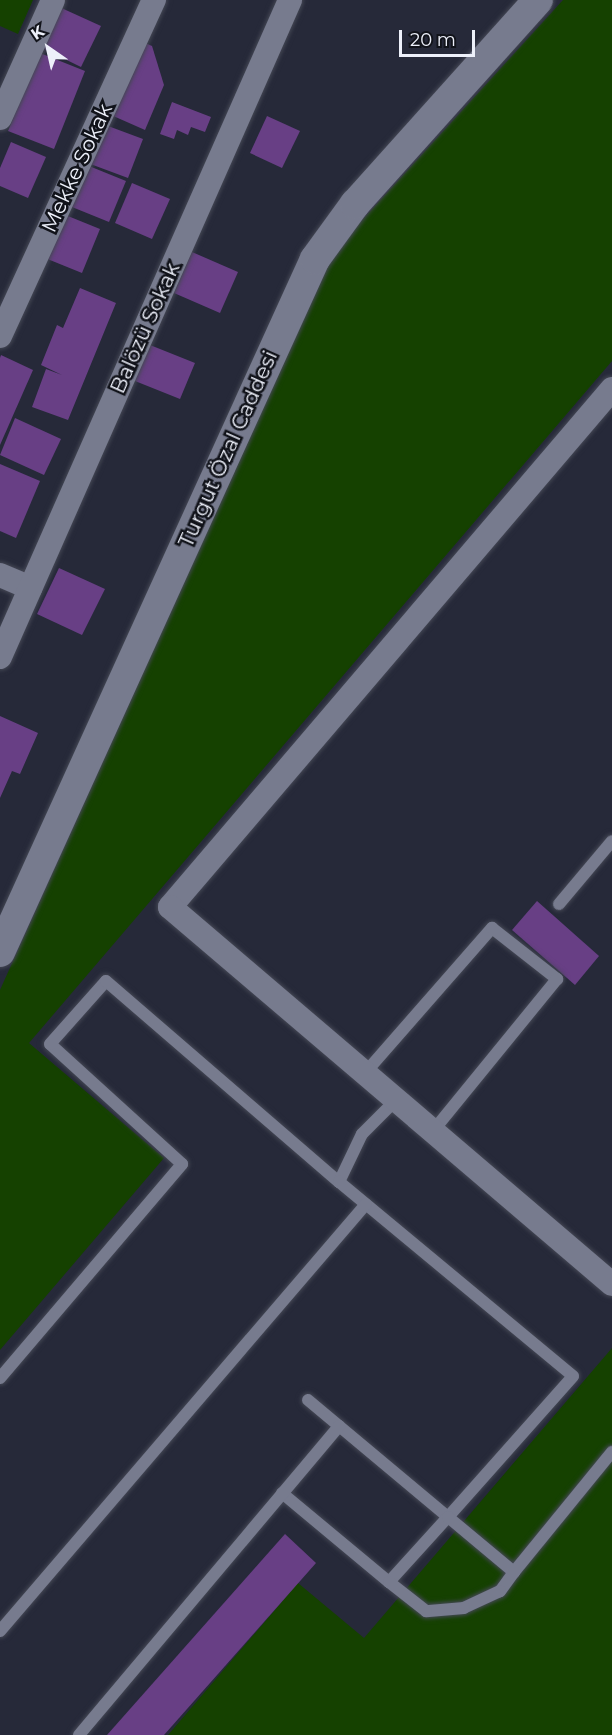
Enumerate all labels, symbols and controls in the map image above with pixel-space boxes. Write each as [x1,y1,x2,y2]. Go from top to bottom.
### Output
north arrow [18,18,78,78]
scale bar [402,18,478,56]
text: K [27,21,48,44]
text: 20 m [410,29,456,51]
street label: Mekke Sokak [36,100,118,236]
street label: Balözü Sokak [105,259,185,397]
street label: Turgut Özal Caddesi [173,347,283,551]

